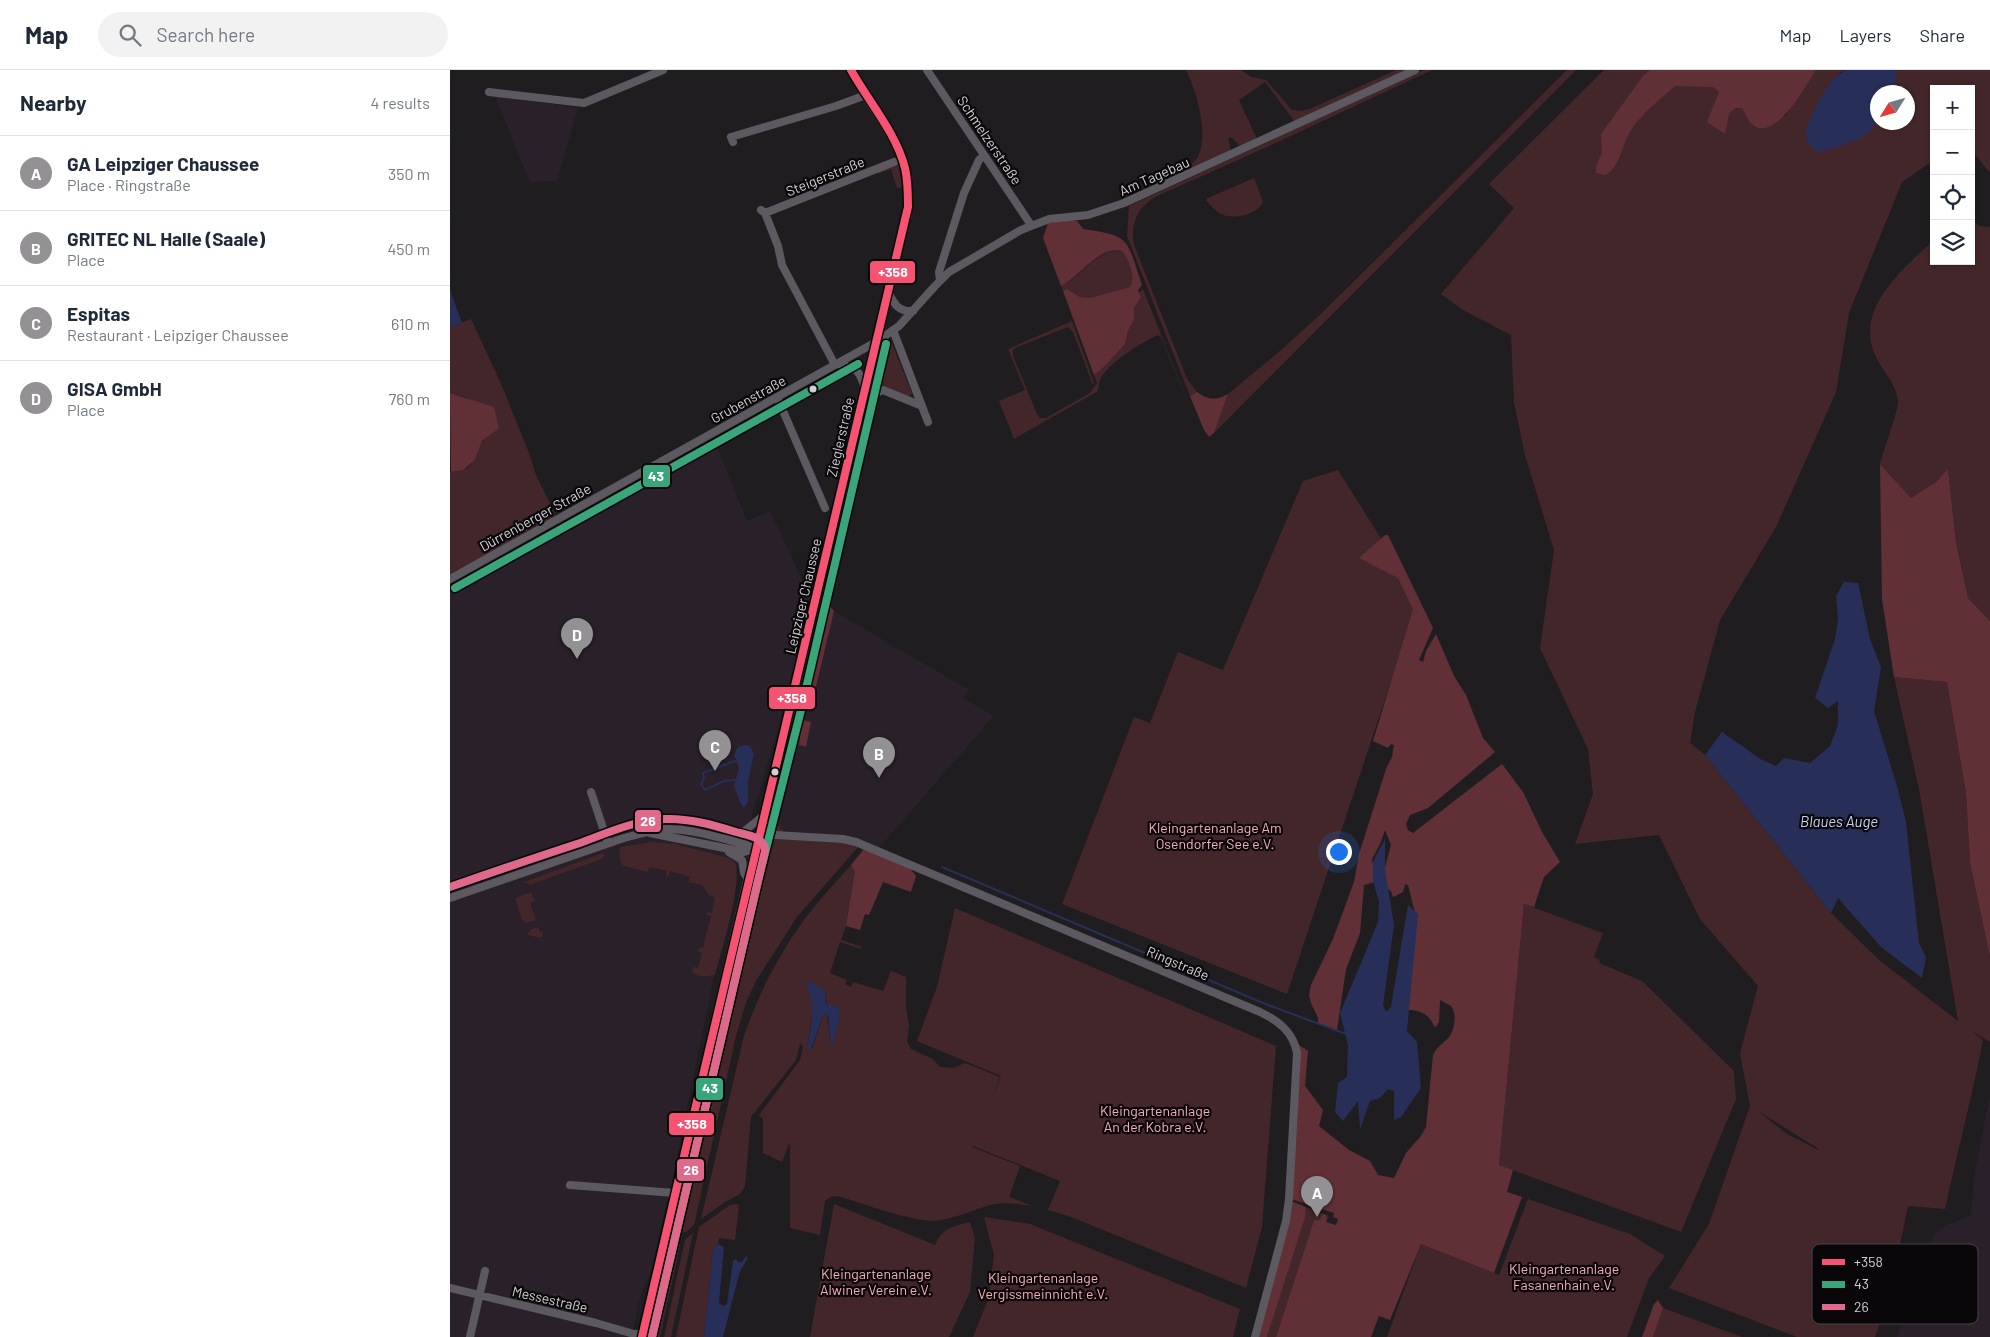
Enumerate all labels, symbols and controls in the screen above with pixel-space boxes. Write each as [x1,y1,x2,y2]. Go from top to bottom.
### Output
search box [98,12,448,57]
text: Map [25,20,68,49]
icon: search [116,21,144,49]
text: Search here [156,23,255,46]
text: Map [1779,24,1811,46]
text: Layers [1839,24,1892,46]
text: Share [1920,24,1965,46]
north arrow [1870,85,1915,130]
map controls [1930,85,1975,265]
button: + [1930,85,1975,130]
text: Nearby [20,90,86,115]
street label: Schmelzerstraße [954,92,1026,188]
text: 4 results [370,93,430,112]
button: − [1930,130,1975,175]
text: GA Leipziger Chaussee [67,152,259,175]
street label: Steigerstraße [783,152,867,200]
street label: Am Tagebau [1116,153,1192,199]
text: A [31,164,41,183]
text: 350 m [388,164,430,183]
text: Place · Ringstraße [67,175,191,194]
button: locate [1930,175,1975,220]
button: layers [1930,220,1975,265]
text: GRITEC NL Halle (Saale) [67,227,265,250]
text: B [31,239,41,258]
text: 450 m [387,239,430,258]
text: Place [67,250,105,269]
line badge: +358 [869,260,916,284]
text: +358 [878,263,908,280]
text: Espitas [67,302,130,325]
text: C [31,314,41,333]
text: 610 m [391,314,430,333]
text: Restaurant · Leipziger Chaussee [67,325,289,344]
street label: Grubenstraße [708,371,788,427]
text: GISA GmbH [67,377,162,400]
unlabelled marker [808,384,818,394]
text: D [31,389,41,408]
text: 760 m [389,389,430,408]
street label: Zieglerstraße [823,396,857,478]
text: Place [67,400,105,419]
line badge: 43 [642,464,671,488]
text: 43 [648,467,664,484]
street label: Dürrenberger Straße [476,479,594,555]
street label: Leipziger Chaussee [781,536,825,656]
pin: D [561,618,593,659]
line badge: +358 [768,686,816,710]
text: +358 [777,689,807,706]
pin: C [699,730,731,771]
pin: B [863,737,895,778]
unlabelled marker [770,767,780,777]
line badge: 26 [634,809,662,833]
text: 26 [640,812,656,829]
water label: Blaues Auge [1800,812,1878,830]
park label: Kleingartenanlage Am Osendorfer See e.V. [1148,819,1282,852]
your location [1326,839,1352,865]
street label: Ringstraße [1144,942,1212,984]
line badge: 43 [695,1077,724,1101]
text: 43 [702,1079,718,1096]
park label: Kleingartenanlage An der Kobra e.V. [1100,1102,1210,1135]
line badge: +358 [668,1112,715,1136]
text: +358 [677,1115,707,1132]
line badge: 26 [676,1158,705,1182]
text: 26 [683,1161,699,1178]
pin: A [1301,1176,1333,1217]
legend [1812,1244,1978,1324]
text: +358 [1854,1253,1883,1270]
park label: Kleingartenanlage Fasanenhain e.V. [1509,1260,1619,1293]
park label: Kleingartenanlage Alwiner Verein e.V. [820,1265,932,1298]
park label: Kleingartenanlage Vergissmeinnicht e.V. [978,1269,1108,1302]
text: 43 [1854,1275,1869,1292]
street label: Messestraße [510,1282,590,1316]
text: 26 [1854,1298,1869,1315]

